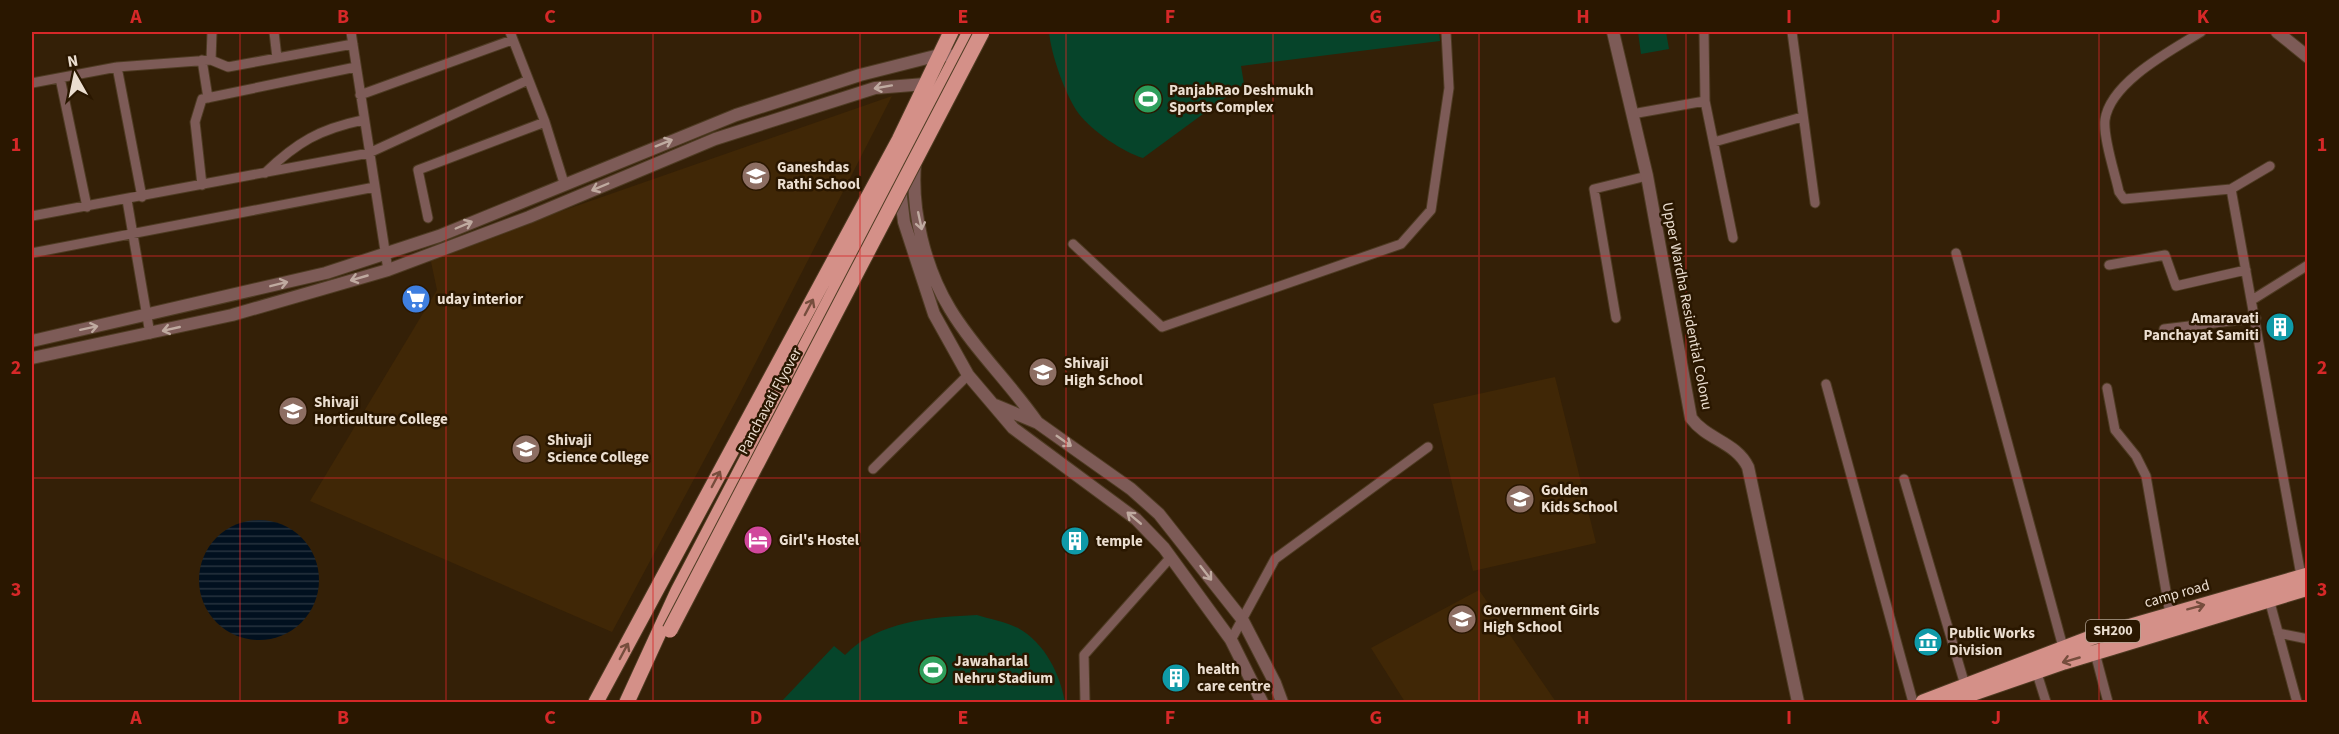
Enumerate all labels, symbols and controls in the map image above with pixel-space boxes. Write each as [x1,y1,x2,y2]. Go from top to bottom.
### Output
text: A [129,3,142,31]
text: B [337,3,349,31]
text: C [544,3,556,31]
text: D [750,3,762,31]
text: E [958,3,968,31]
text: F [1165,3,1175,31]
text: G [1370,3,1382,31]
text: H [1576,3,1590,31]
text: I [1786,3,1792,31]
text: J [1991,3,2001,31]
text: K [2197,3,2210,31]
north arrow [45,45,105,105]
text: N [66,49,80,73]
place label: PanjabRao Deshmukh Sports Complex [1169,80,1314,118]
one-way arrow [873,82,893,93]
sports icon: PanjabRao Deshmukh Sports Complex [1132,83,1164,115]
text: 1 [11,131,21,159]
text: 1 [2317,131,2327,159]
one-way arrow [654,137,673,148]
place label: Ganeshdas Rathi School [777,157,861,195]
school or university icon: Ganeshdas Rathi School [740,160,772,192]
one-way arrow [591,182,610,193]
street label: Upper Wardha Residential Colonu [1657,200,1717,412]
one-way arrow [914,212,926,231]
one-way arrow [455,219,473,230]
one-way arrow [350,273,369,284]
one-way arrow [268,278,288,289]
supermarket icon: uday interior [400,283,432,315]
place label: uday interior [437,289,523,310]
one-way arrow [804,299,815,317]
place label: Amaravati Panchayat Samiti [2144,308,2259,346]
building icon: Amaravati Panchayat Samiti [2264,311,2296,343]
one-way arrow [78,322,98,333]
one-way arrow [162,324,181,336]
street label: Panchavati Flyover [733,343,807,458]
place label: Shivaji High School [1064,353,1143,391]
text: 2 [11,354,21,382]
text: 2 [2317,354,2327,382]
school or university icon: Shivaji High School [1027,356,1059,388]
place label: Shivaji Horticulture College [314,392,448,430]
school or university icon: Shivaji Horticulture College [277,395,309,427]
place label: Shivaji Science College [547,430,649,468]
school or university icon: Shivaji Science College [510,433,542,465]
one-way arrow [1055,435,1071,447]
one-way arrow [711,471,722,489]
place label: Golden Kids School [1541,480,1618,518]
school or university icon: Golden Kids School [1504,483,1536,515]
one-way arrow [1127,511,1142,525]
hotel icon: Girl's Hostel [742,524,774,556]
building icon: temple [1059,525,1091,557]
place label: Girl's Hostel [779,530,860,551]
place label: temple [1096,531,1143,552]
one-way arrow [1199,565,1212,581]
street label: camp road [2142,575,2212,613]
text: 3 [11,576,21,604]
text: 3 [2317,576,2327,604]
place label: Government Girls High School [1483,600,1600,638]
one-way arrow [2186,601,2205,612]
school or university icon: Government Girls High School [1446,603,1478,635]
road number: SH200 [2086,620,2140,642]
place label: Public Works Division [1949,623,2035,661]
museum icon: Public Works Division [1912,626,1944,658]
one-way arrow [618,643,630,660]
place label: Jawaharlal Nehru Stadium [954,651,1053,689]
sports icon: Jawaharlal Nehru Stadium [917,654,949,686]
one-way arrow [2062,655,2081,666]
place label: health care centre [1197,659,1271,697]
building icon: health care centre [1160,662,1192,694]
text: A [129,704,142,732]
text: B [337,704,349,732]
text: C [544,704,556,732]
text: D [750,704,762,732]
text: E [958,704,968,732]
text: F [1165,704,1175,732]
text: G [1370,704,1382,732]
text: H [1576,704,1590,732]
text: I [1786,704,1792,732]
text: J [1991,704,2001,732]
text: K [2197,704,2210,732]

